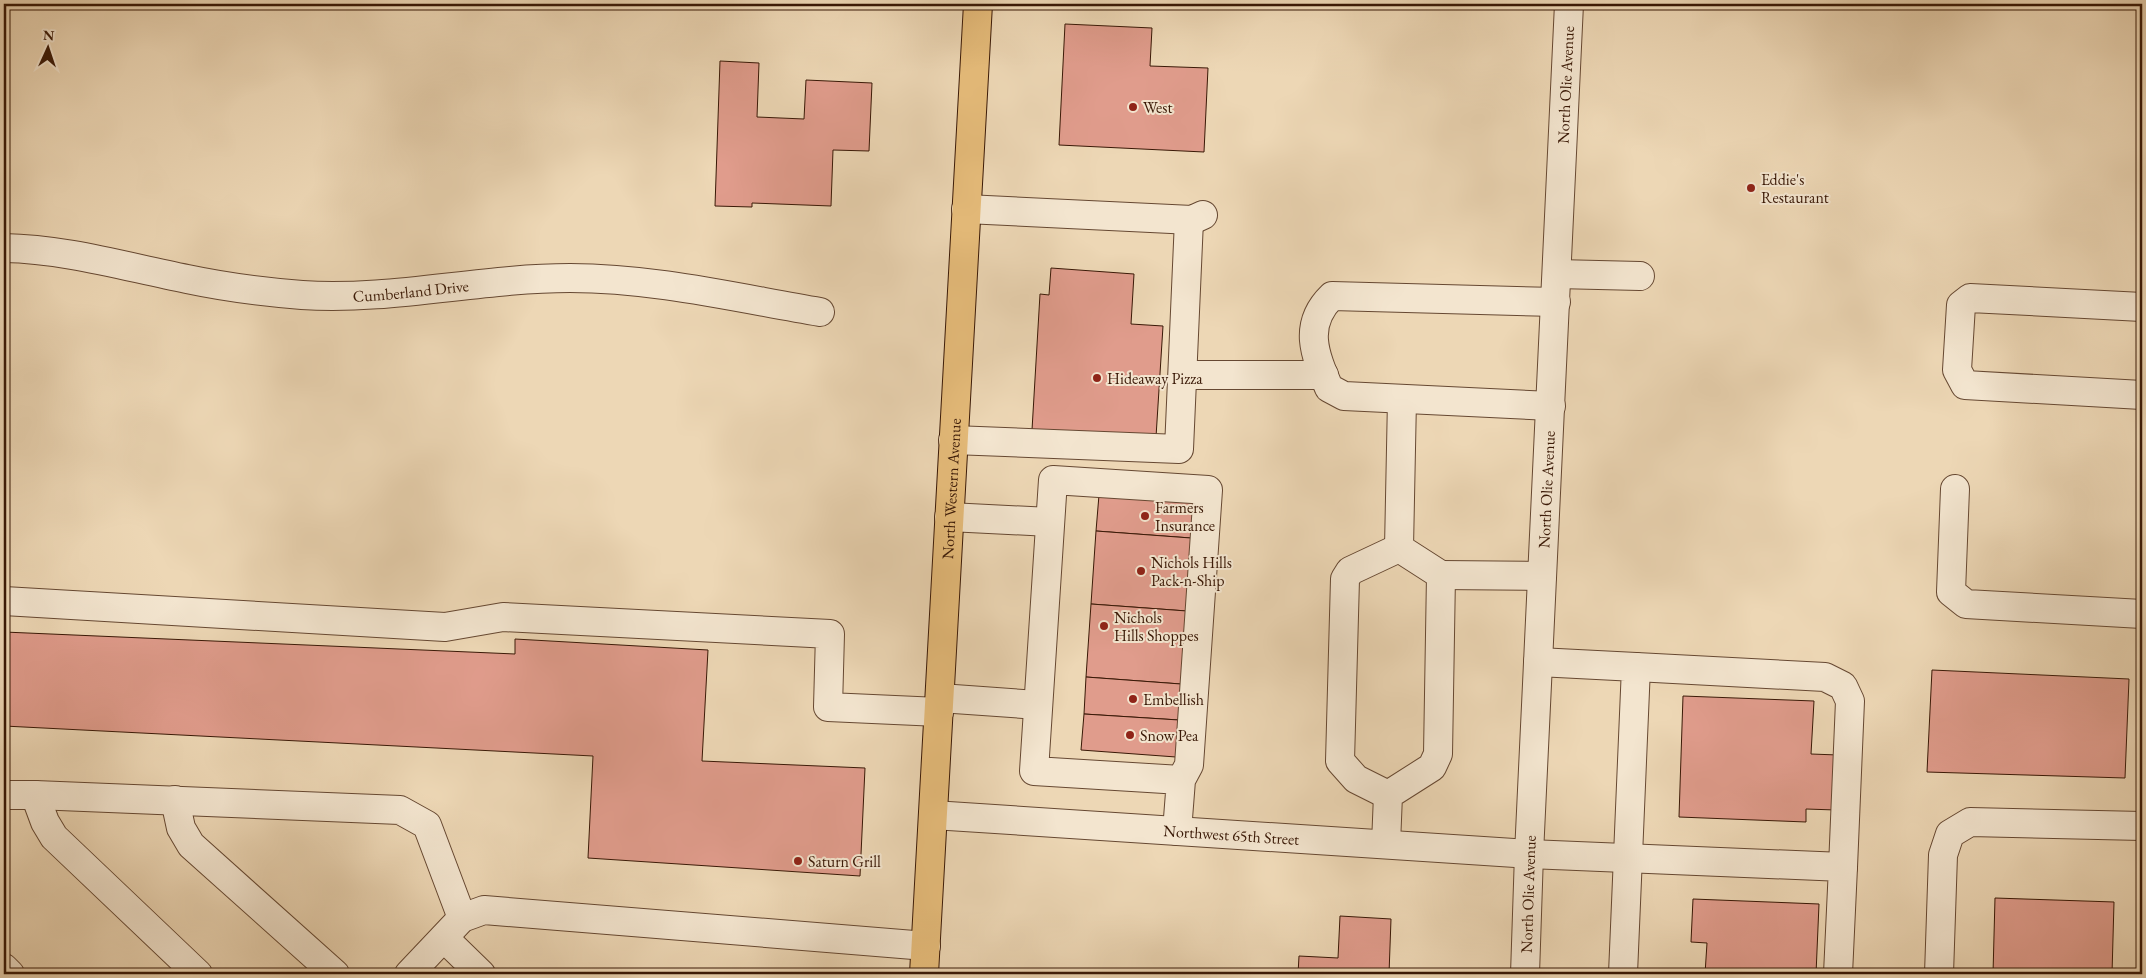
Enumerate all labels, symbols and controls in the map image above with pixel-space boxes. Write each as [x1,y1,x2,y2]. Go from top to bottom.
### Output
north arrow [22,22,72,72]
text: N [43,26,55,44]
street label: North Olie Avenue [1552,26,1578,144]
place label: West [1143,97,1173,118]
marker: West [1127,101,1139,113]
place label: Eddie's Restaurant [1761,169,1829,208]
marker: Eddie's Restaurant [1745,182,1757,194]
street label: Cumberland Drive [352,275,470,306]
place label: Hideaway Pizza [1107,368,1203,389]
marker: Hideaway Pizza [1091,372,1103,384]
street label: North Western Avenue [937,418,965,560]
street label: North Olie Avenue [1533,430,1559,549]
place label: Farmers Insurance [1155,497,1215,536]
marker: Farmers Insurance [1139,510,1151,522]
place label: Nichols Hills Pack-n-Ship [1151,552,1232,591]
marker: Nichols Hills Pack-n-Ship [1135,565,1147,577]
place label: Nichols Hills Shoppes [1114,607,1199,646]
marker: Nichols Hills Shoppes [1098,620,1110,632]
place label: Embellish [1143,689,1204,710]
marker: Embellish [1127,693,1139,705]
place label: Snow Pea [1140,725,1199,746]
marker: Snow Pea [1124,729,1136,741]
street label: Northwest 65th Street [1163,820,1300,849]
street label: North Olie Avenue [1515,835,1540,953]
place label: Saturn Grill [808,851,881,872]
marker: Saturn Grill [792,855,804,867]

